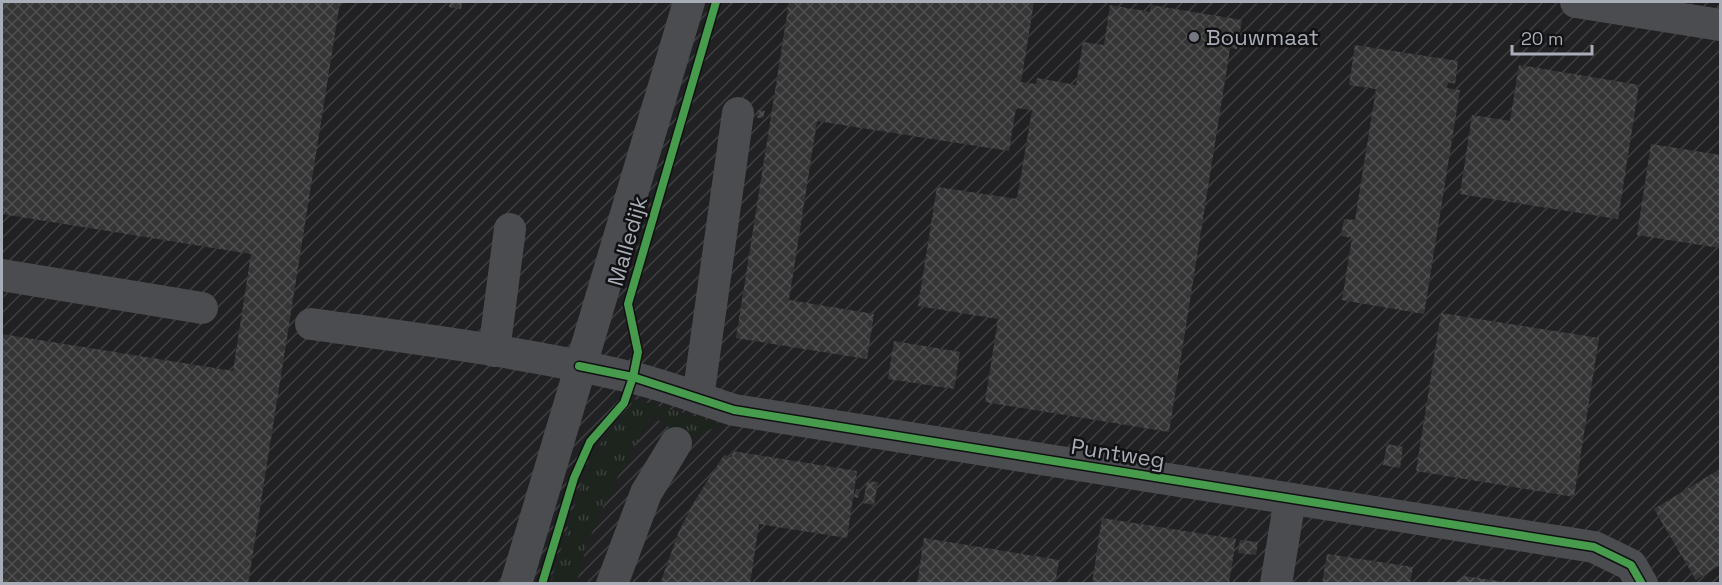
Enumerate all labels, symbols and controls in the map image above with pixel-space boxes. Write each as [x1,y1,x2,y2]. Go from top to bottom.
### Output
scale bar [1512,18,1592,56]
place label: Bouwmaat [1206,23,1319,51]
text: 20 m [1521,27,1564,50]
marker: Bouwmaat [1187,30,1201,44]
street label: Malledijk [601,193,653,289]
street label: Puntweg [1069,432,1167,474]

